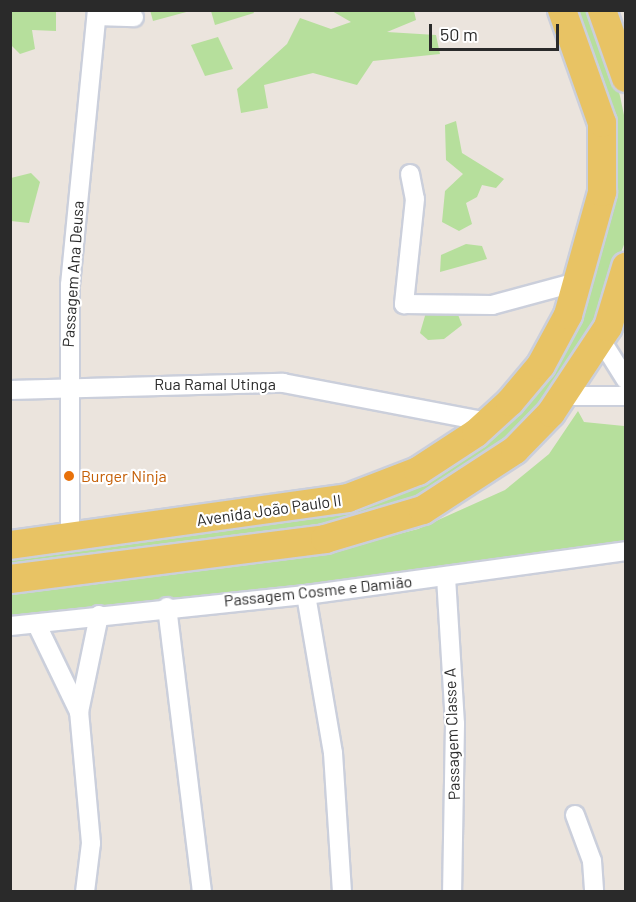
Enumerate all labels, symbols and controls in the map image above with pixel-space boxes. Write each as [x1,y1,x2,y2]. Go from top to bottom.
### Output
scale bar [432,12,562,50]
text: 50 m [440,23,478,45]
street label: Passagem Ana Deusa [58,200,88,348]
street label: Rua Ramal Utinga [154,374,276,394]
place label: Burger Ninja [81,466,167,486]
marker: Burger Ninja [62,469,76,483]
street label: Avenida João Paulo II [195,490,343,530]
street label: Passagem Cosme e Damião [223,572,413,610]
street label: Passagem Classe A [440,667,464,801]

